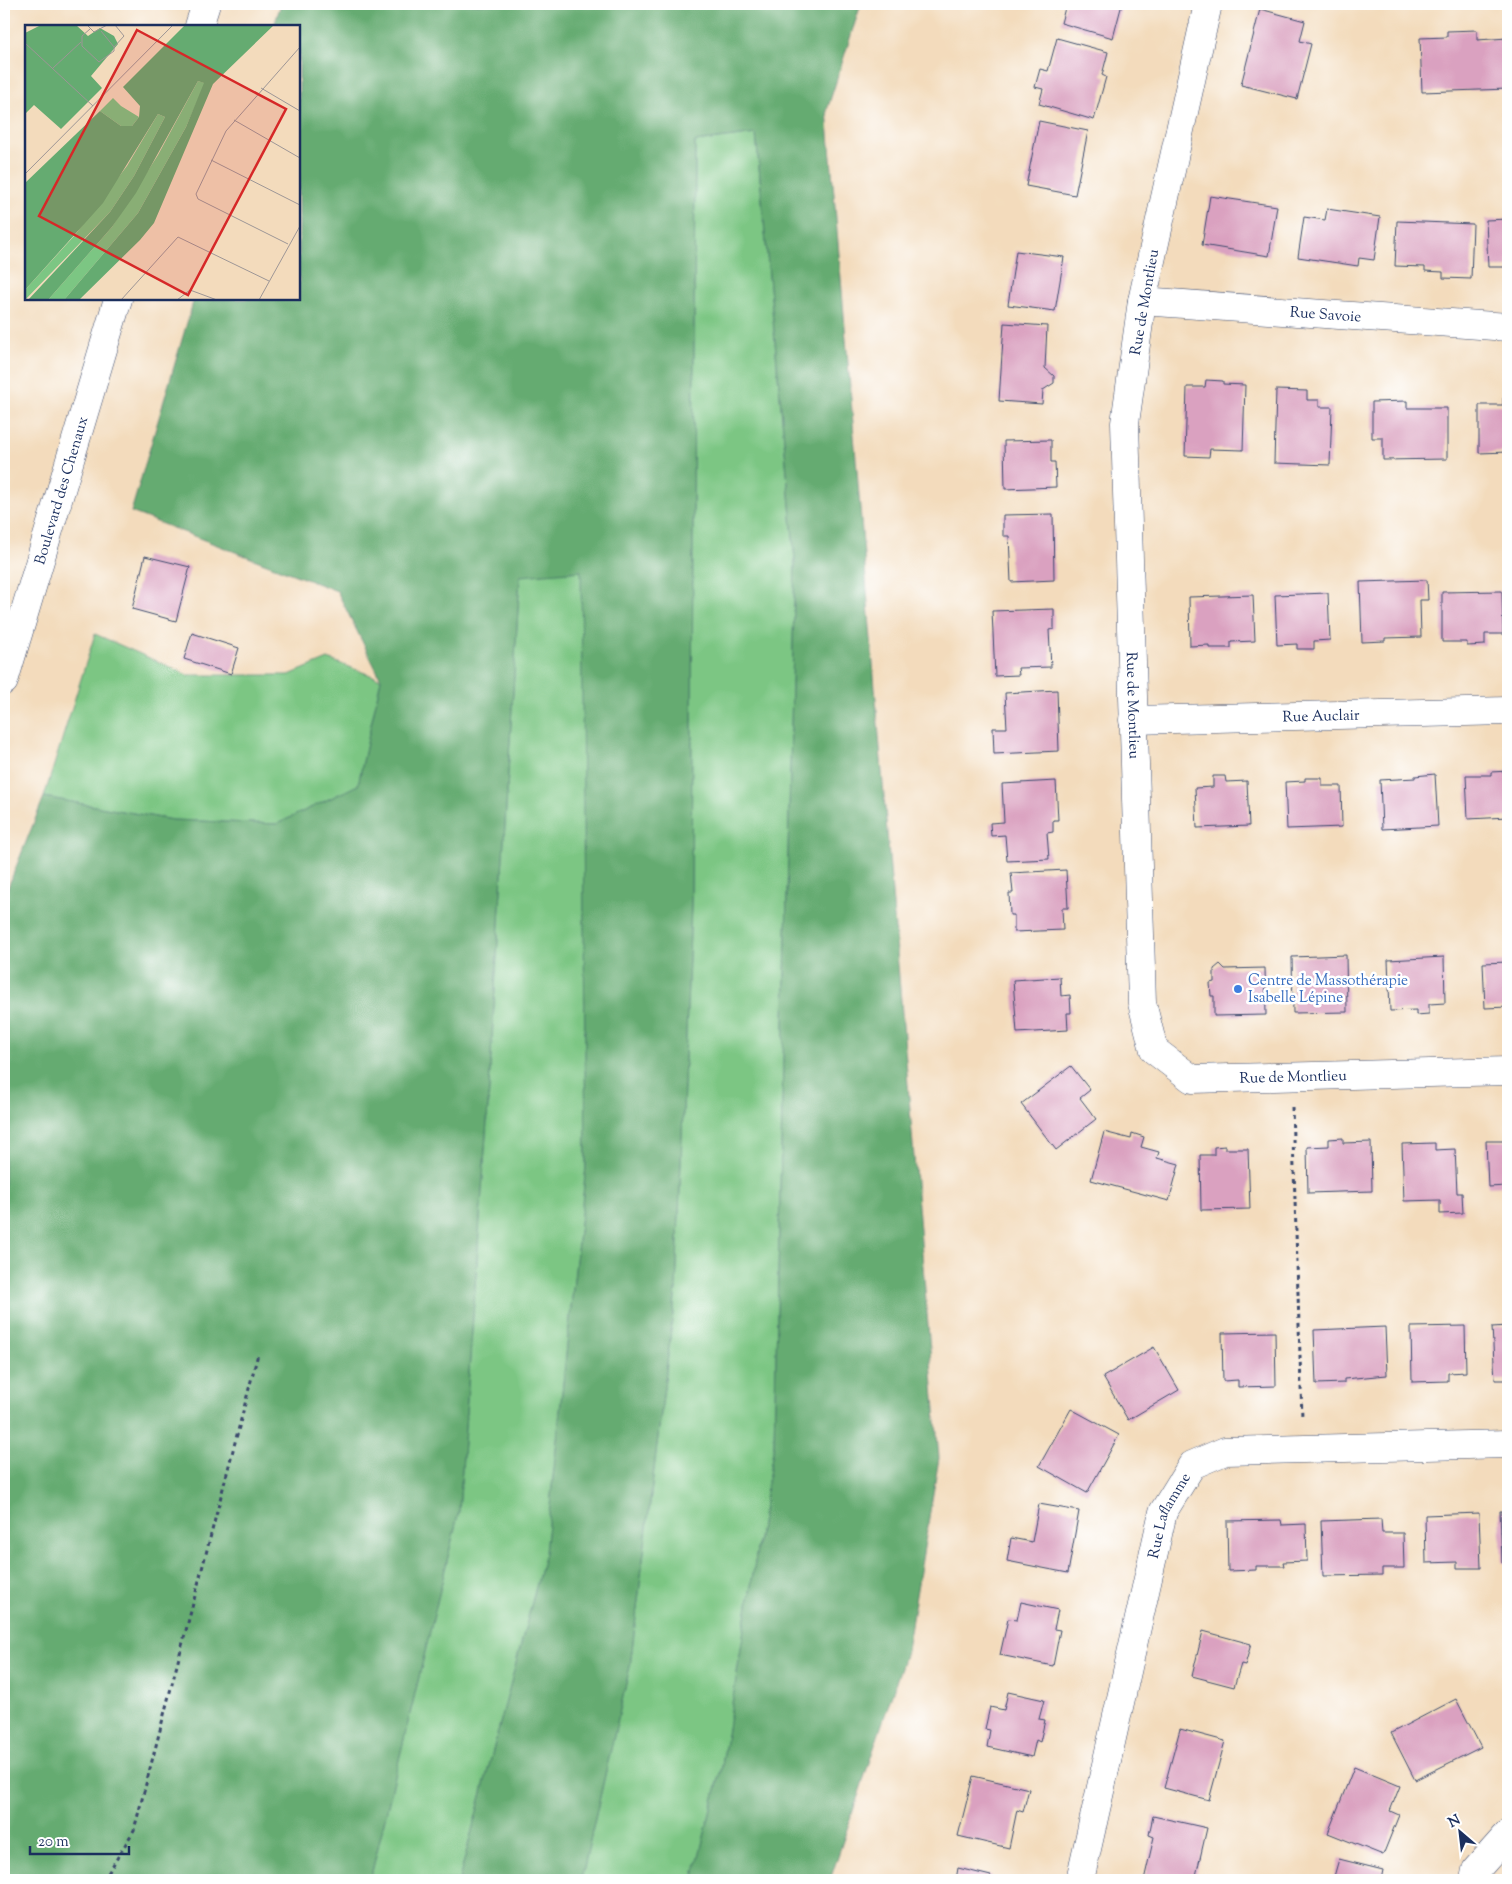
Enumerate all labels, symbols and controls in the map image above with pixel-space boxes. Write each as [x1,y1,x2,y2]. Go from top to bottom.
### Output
inset map [25,25,300,300]
street label: Rue de Montlieu [1126,247,1165,357]
street label: Rue Savoie [1289,303,1362,329]
street label: Boulevard des Chenaux [30,414,94,567]
street label: Rue de Montlieu [1120,652,1144,760]
street label: Rue Auclair [1282,706,1360,728]
place label: Centre de Massothérapie Isabelle Lépine [1248,971,1408,1009]
marker: Centre de Massothérapie Isabelle Lépine [1232,983,1244,995]
street label: Rue de Montlieu [1239,1066,1347,1090]
street label: Rue Laflamme [1144,1469,1197,1561]
north arrow [1434,1806,1484,1856]
text: N [1445,1811,1464,1834]
scale bar [30,1824,129,1856]
text: 20 m [38,1832,69,1853]

